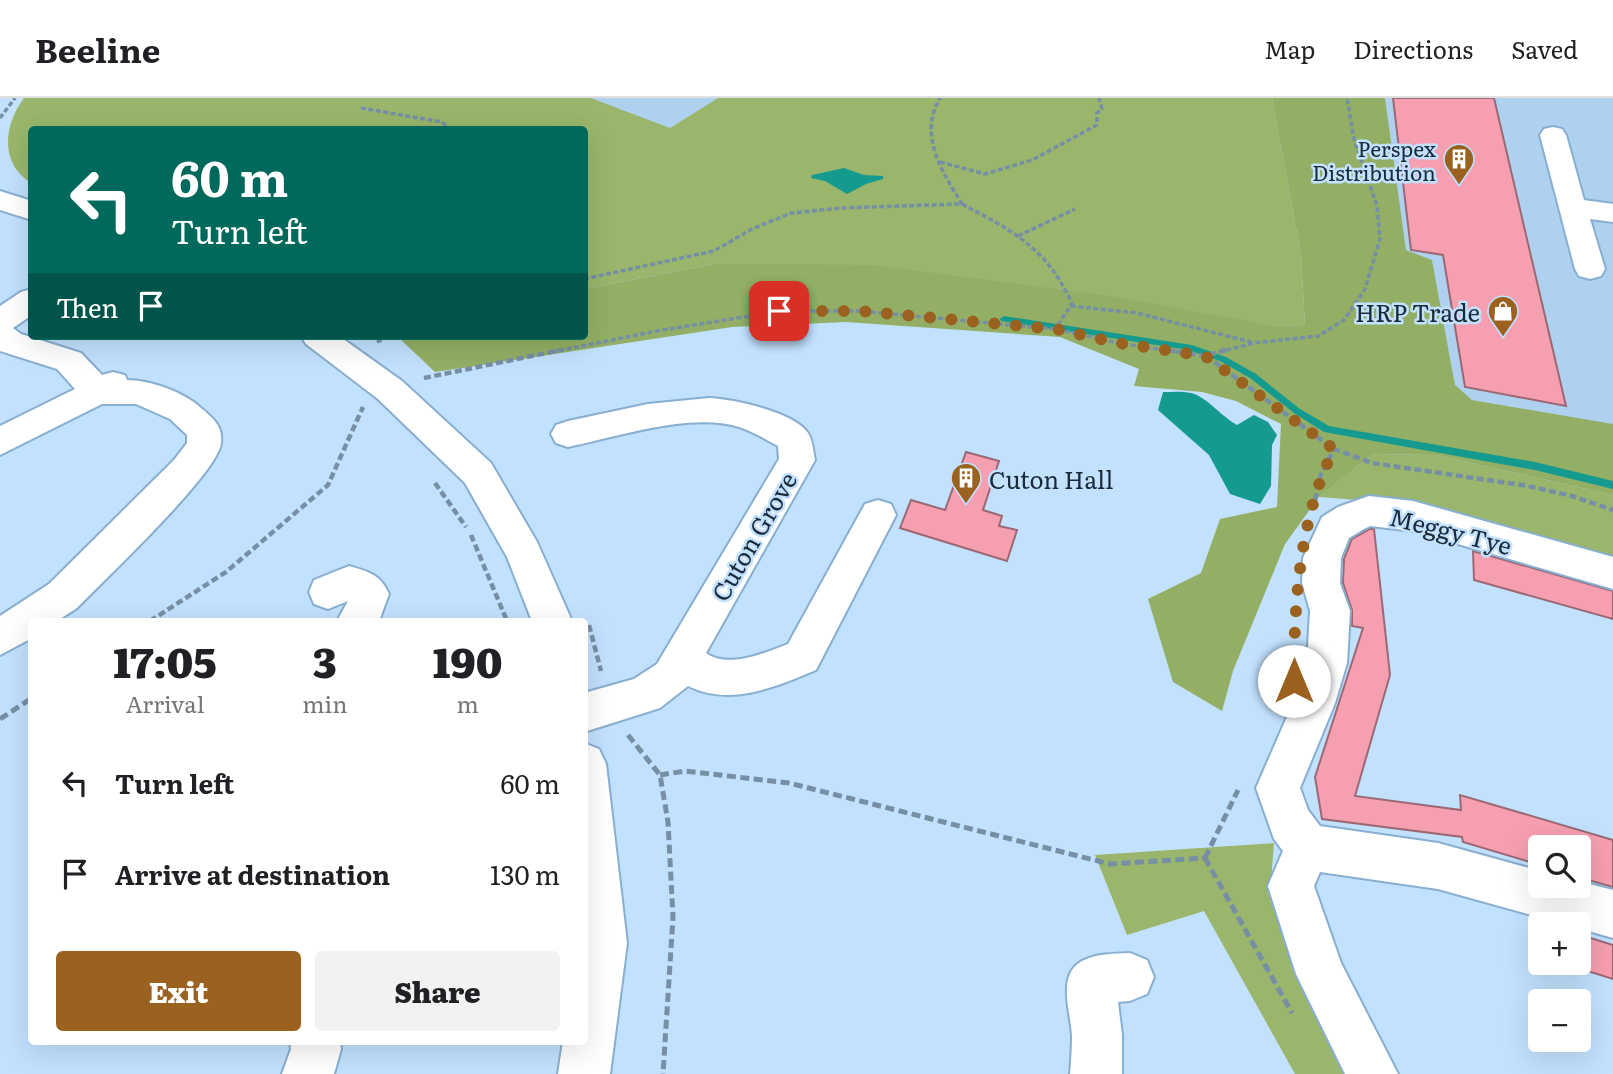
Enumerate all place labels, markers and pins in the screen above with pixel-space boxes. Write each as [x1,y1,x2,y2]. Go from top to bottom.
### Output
place label: Perspex Distribution [1312,132,1436,187]
building icon: Perspex Distribution [1442,142,1476,186]
pin [749,281,809,341]
place label: HRP Trade [1355,294,1480,329]
shop icon: HRP Trade [1486,294,1520,338]
building icon: Cuton Hall [949,461,983,505]
place label: Cuton Hall [989,461,1113,496]

